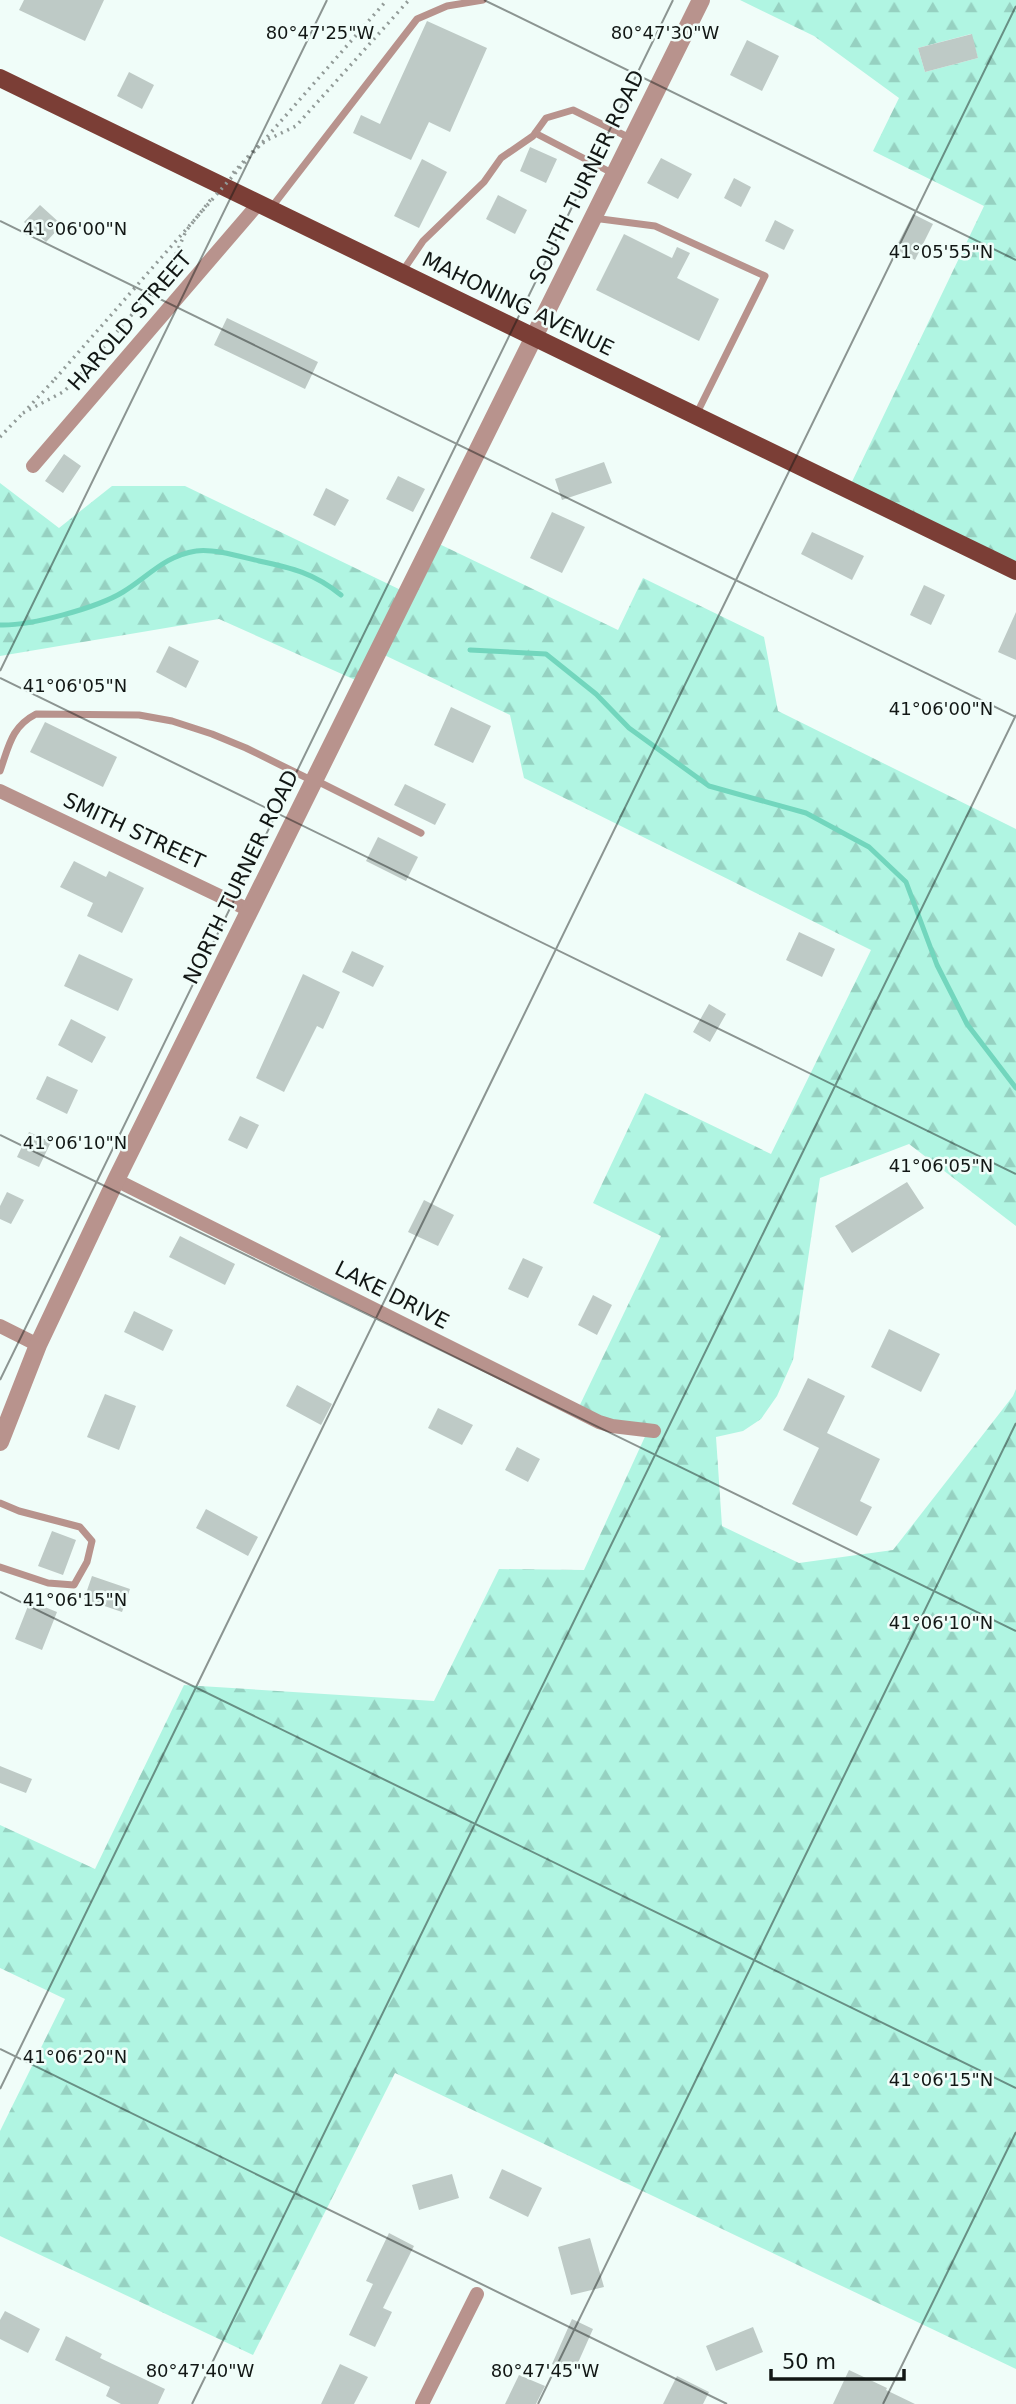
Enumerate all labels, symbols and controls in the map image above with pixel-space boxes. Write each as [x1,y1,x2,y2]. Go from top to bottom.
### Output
text: 80°47'25"W [266,22,375,43]
text: 80°47'30"W [611,22,720,43]
street label: SOUTH TURNER ROAD [525,66,649,288]
text: 41°06'00"N [23,218,127,239]
text: 41°05'55"N [889,241,993,262]
street label: HAROLD STREET [63,247,197,395]
street label: MAHONING AVENUE [418,247,618,361]
text: 41°06'05"N [23,675,127,696]
text: 41°06'00"N [889,698,993,719]
street label: NORTH TURNER ROAD [179,766,303,988]
street label: SMITH STREET [60,788,209,874]
text: 41°06'10"N [23,1132,127,1153]
text: 41°06'05"N [889,1155,993,1176]
street label: LAKE DRIVE [331,1256,453,1334]
text: 41°06'15"N [23,1589,127,1610]
text: 41°06'10"N [889,1612,993,1633]
text: 41°06'20"N [23,2046,127,2067]
text: 41°06'15"N [889,2069,993,2090]
scale bar [771,2338,904,2382]
text: 50 m [782,2350,836,2374]
text: 80°47'40"W [146,2360,255,2381]
text: 80°47'45"W [491,2360,600,2381]

